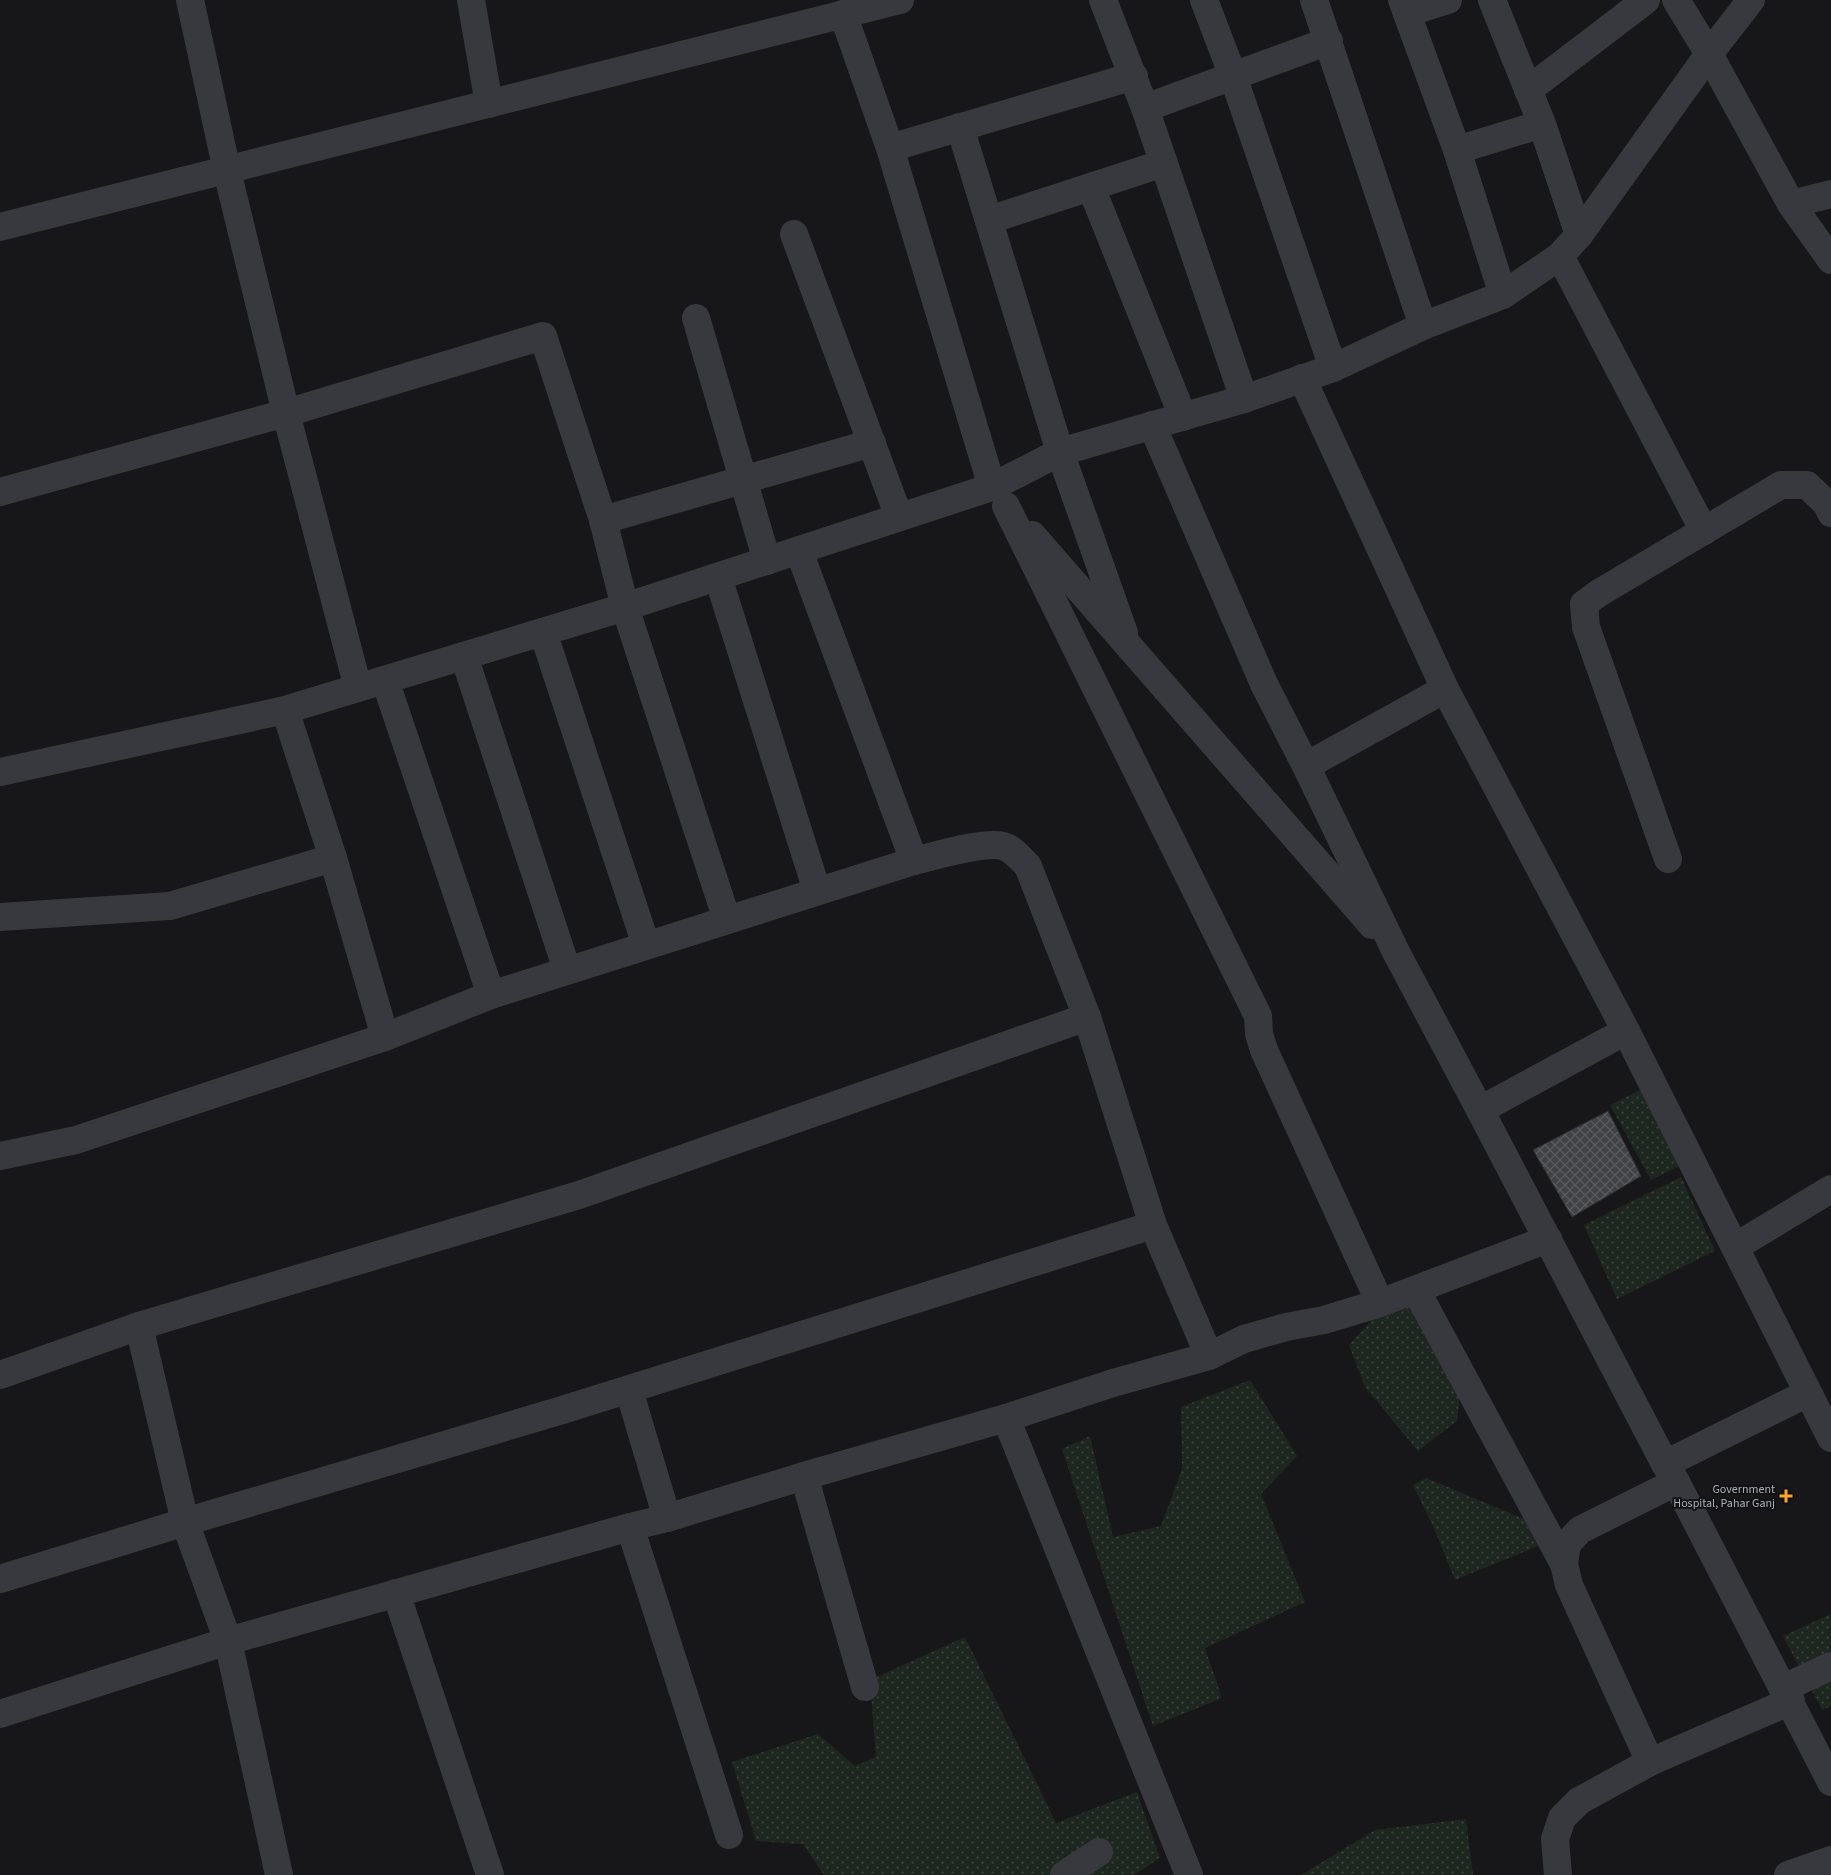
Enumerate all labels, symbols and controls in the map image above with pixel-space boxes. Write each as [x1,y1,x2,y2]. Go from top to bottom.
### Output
place label: Government Hospital, Pahar Ganj [1673,1481,1775,1512]
marker: Government Hospital, Pahar Ganj [1779,1489,1793,1503]

